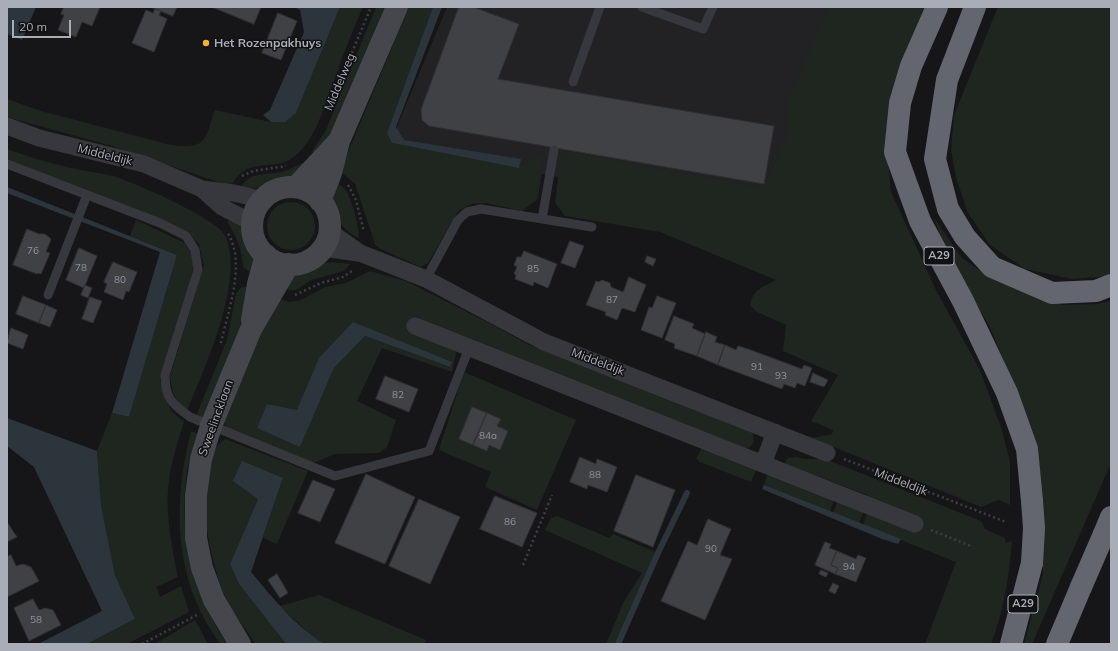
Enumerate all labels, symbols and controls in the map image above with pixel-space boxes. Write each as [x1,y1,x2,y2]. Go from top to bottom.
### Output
scale bar [14,12,73,38]
text: 20 m [19,19,47,34]
place label: Het Rozenpakhuys [214,36,321,50]
marker: Het Rozenpakhuys [201,38,211,48]
street label: Middelweg [321,51,359,113]
street label: Middeldijk [76,141,134,169]
house number: 76 [27,245,39,257]
road number: A29 [924,247,954,265]
house number: 78 [75,262,87,274]
house number: 85 [527,263,539,275]
house number: 80 [114,274,126,286]
house number: 87 [606,294,618,306]
street label: Middeldijk [569,345,627,379]
house number: 91 [751,361,763,373]
house number: 93 [775,370,787,382]
street label: Sweelincklaan [196,378,236,458]
house number: 82 [392,389,404,401]
house number: 84a [479,430,497,442]
street label: Middeldijk [872,465,930,499]
house number: 88 [589,469,601,481]
house number: 86 [504,516,516,528]
house number: 90 [705,543,717,555]
house number: 94 [843,561,855,573]
road number: A29 [1008,595,1038,613]
house number: 58 [30,614,42,626]

